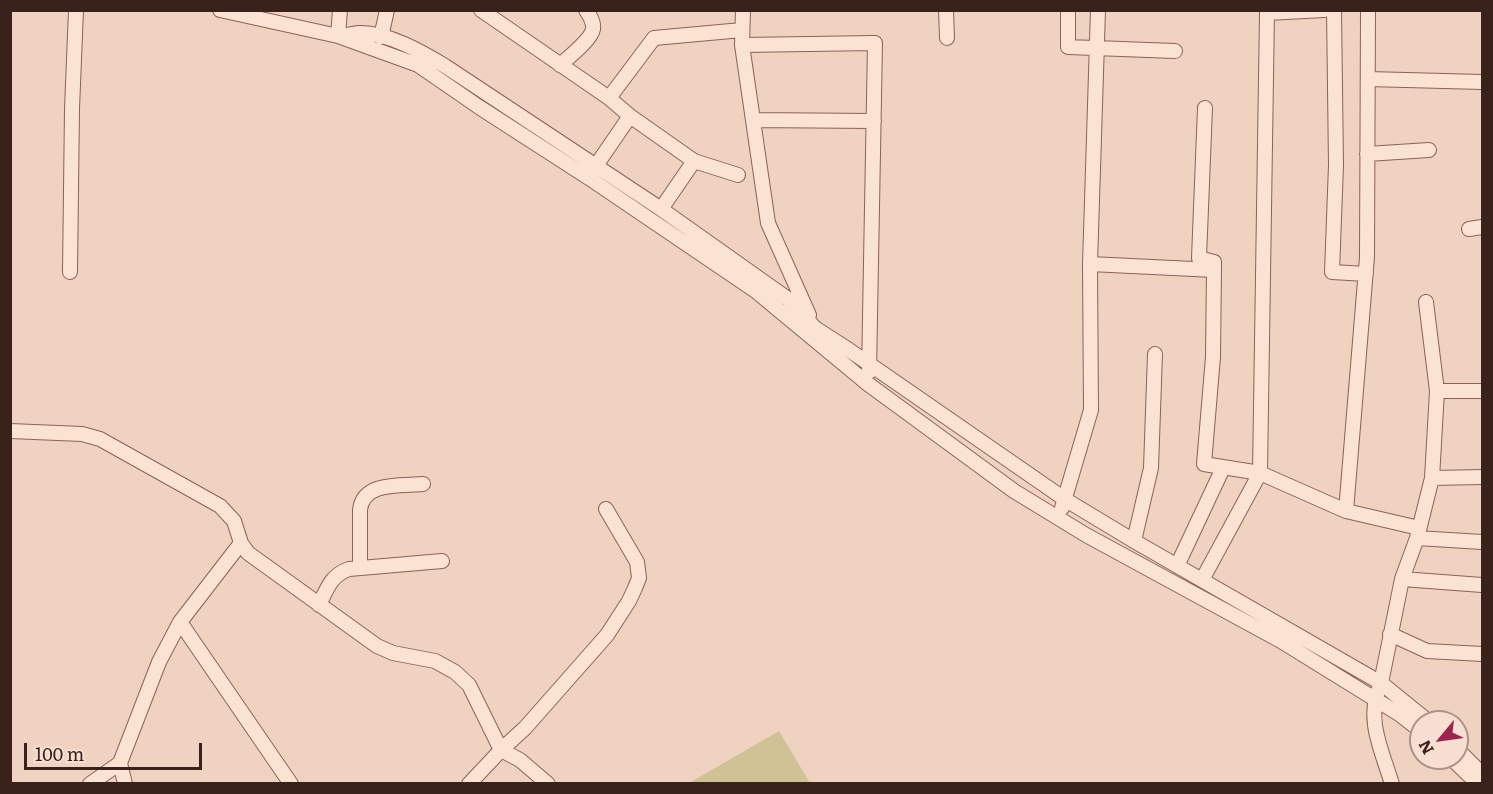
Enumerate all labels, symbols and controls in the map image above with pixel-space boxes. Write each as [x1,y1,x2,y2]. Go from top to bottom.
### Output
north arrow [1409,710,1469,770]
scale bar [27,731,206,769]
text: N [1411,736,1439,759]
text: 100 m [35,740,84,767]

